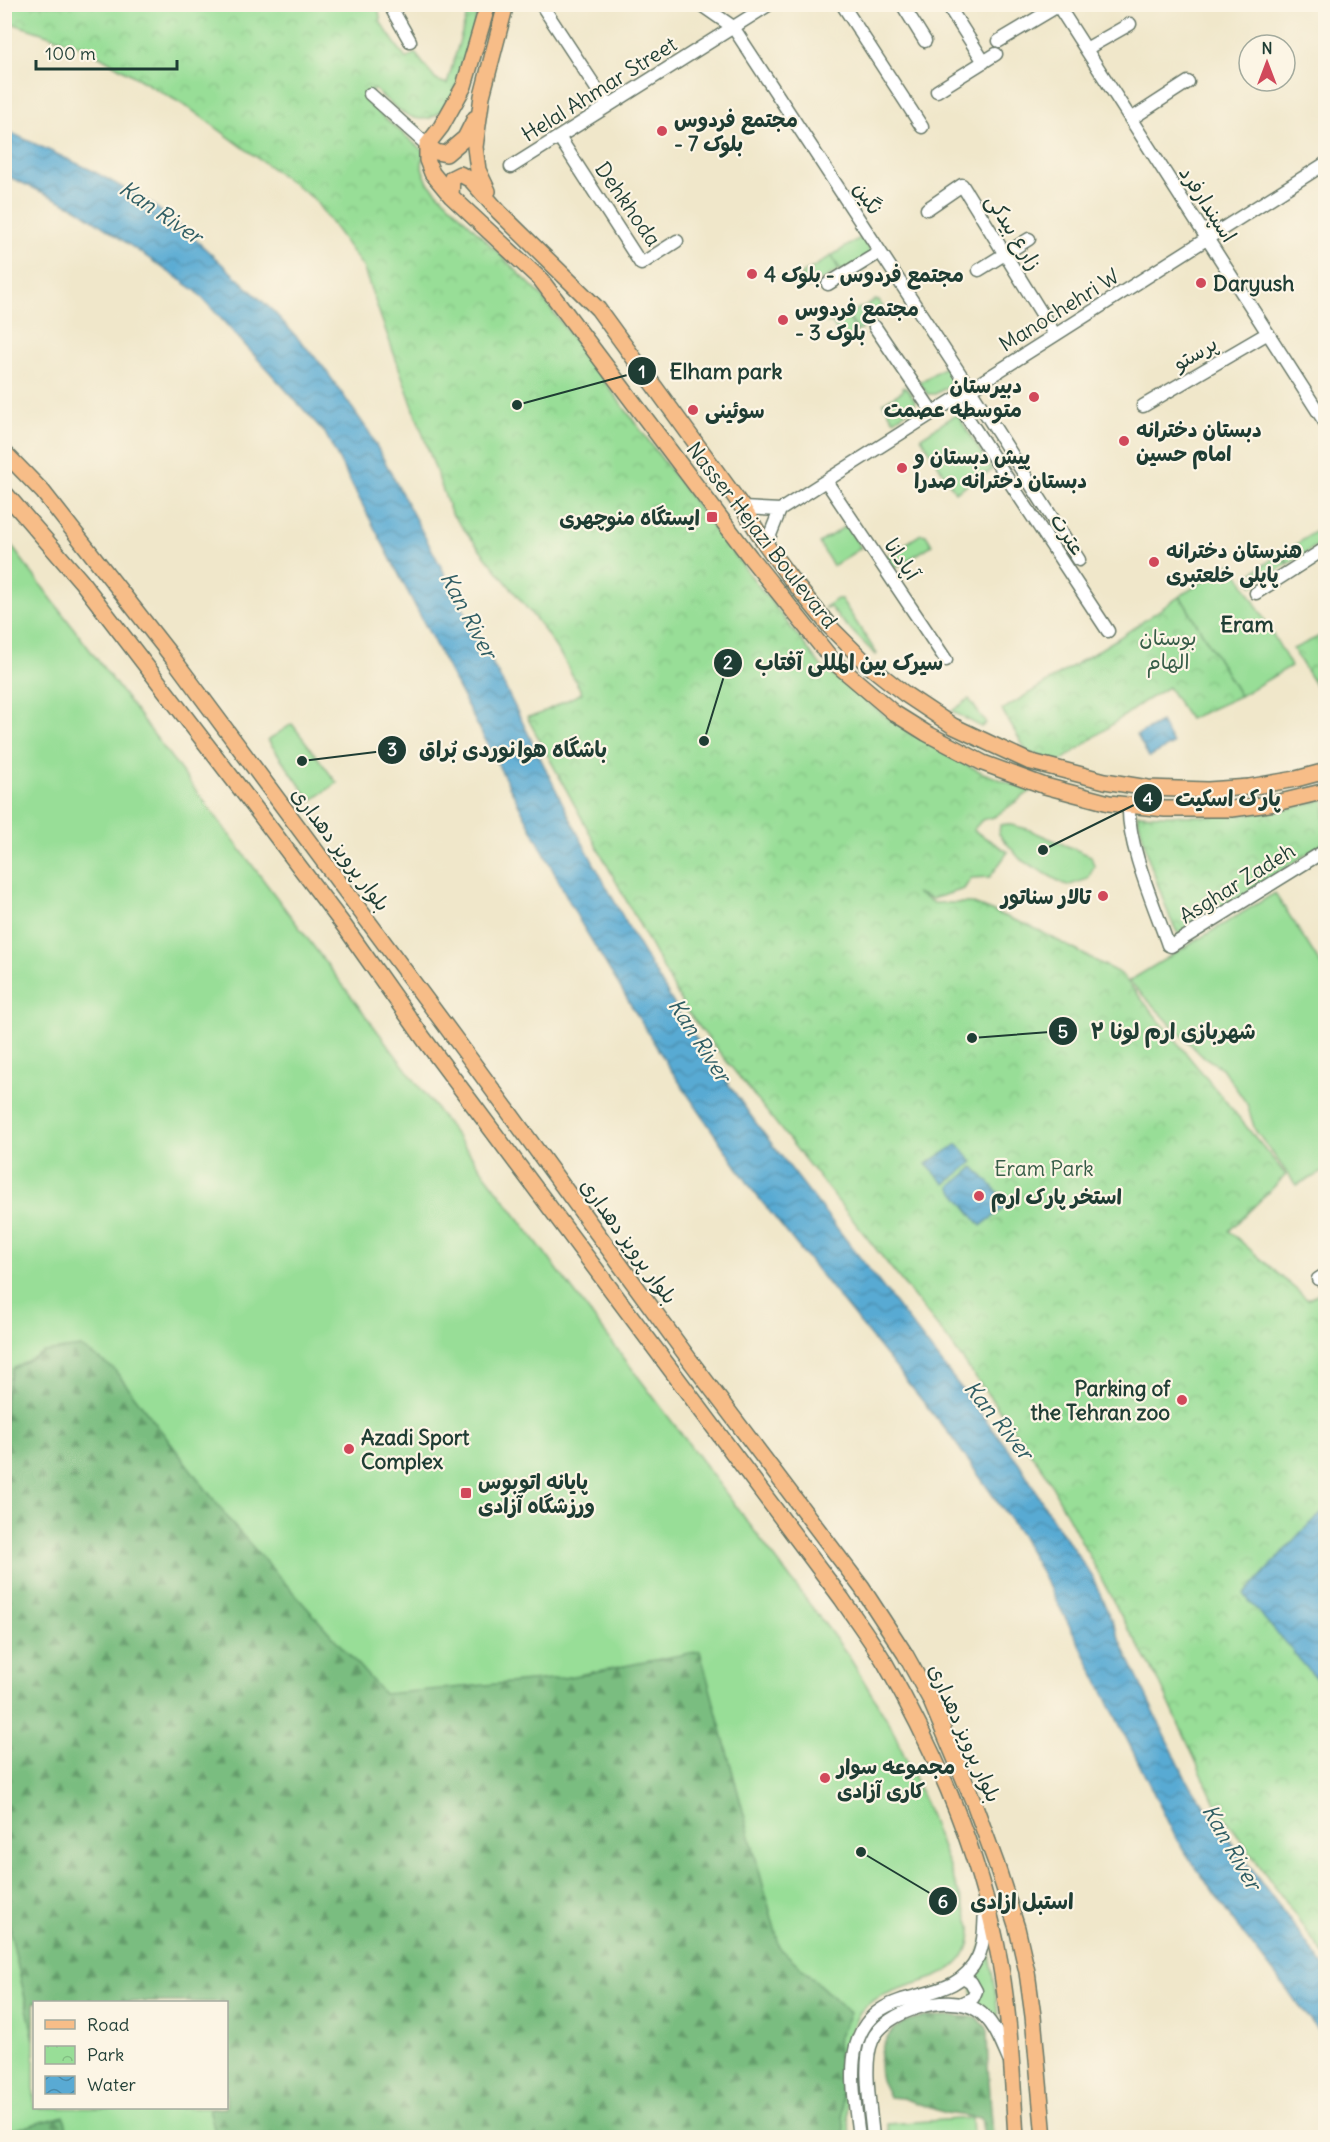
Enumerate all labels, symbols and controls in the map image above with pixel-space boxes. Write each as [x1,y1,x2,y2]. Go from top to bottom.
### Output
street label: Helal Ahmar Street [516,30,682,148]
scale bar [36,33,177,71]
north arrow [1237,33,1297,93]
text: N [1261,38,1273,58]
text: 100 m [45,42,96,65]
place label: مجتمع فردوس - بلوک 7 [674,106,798,158]
marker: مجتمع فردوس - بلوک 7 [655,124,669,138]
street label: Dehkhoda [589,156,667,252]
street label: اسپندارفرد [1173,161,1243,247]
water label: Kan River [114,174,210,252]
street label: نگین [847,176,889,220]
street label: زارع بیدکی [978,189,1048,276]
place label: مجتمع فردوس - بلوک 4 [764,261,964,290]
street label: Manochehri W [994,262,1124,358]
marker: مجتمع فردوس - بلوک 4 [745,267,759,281]
place label: Daryush [1213,270,1294,297]
marker: Daryush [1194,276,1208,290]
place label: مجتمع فردوس - بلوک 3 [795,295,919,347]
marker: مجتمع فردوس - بلوک 3 [776,313,790,327]
street label: پرستو [1167,330,1222,377]
callout: Elham park [627,351,794,391]
text: Elham park [670,357,782,385]
text: 1 [638,360,646,383]
place label: دبیرستان متوسطه عصمت [884,372,1022,424]
marker: دبیرستان متوسطه عصمت [1027,390,1041,404]
place label: سوئینی [705,397,765,424]
marker: سوئینی [686,403,700,417]
place label: دبستان دخترانه امام حسین [1136,416,1262,470]
marker: دبستان دخترانه امام حسین [1117,434,1131,448]
street label: Nasser Hejazi Boulevard [681,436,843,634]
place label: پیش دبستان و دبستان دخترانه صدرا [912,443,1087,494]
marker: پیش دبستان و دبستان دخترانه صدرا [895,461,909,475]
place label: ایستگاه منوچهری [559,504,700,532]
street label: عترت [1044,508,1092,560]
marker: ایستگاه منوچهری [705,510,719,524]
street label: آپادانا [878,533,926,586]
place label: هنرستان دخترانه پاپلی خلعتبری [1166,537,1302,588]
marker: هنرستان دخترانه پاپلی خلعتبری [1147,555,1161,569]
water label: Kan River [434,567,505,666]
district label: Eram [1220,610,1274,638]
park label: بوستان الهام [1139,624,1197,678]
callout: سیرک بین المللی آفتاب [713,643,955,683]
text: سیرک بین المللی آفتاب [755,648,943,677]
text: 2 [723,651,733,674]
callout: باشگاه هوانوردی بُراق [377,730,619,770]
text: باشگاه هوانوردی بُراق [419,735,607,764]
text: 3 [387,738,397,761]
callout: پارک اسکیت [1133,778,1293,818]
street label: بلوار پرویز دهداری [285,781,397,917]
text: پارک اسکیت [1175,784,1281,813]
text: 4 [1143,787,1154,810]
street label: Asghar Zadeh [1174,837,1300,929]
place label: تالار سناتور [999,883,1092,910]
marker: تالار سناتور [1096,889,1110,903]
water label: Kan River [663,993,739,1090]
callout: شهربازی ارم لونا ۲ [1048,1011,1268,1051]
text: شهربازی ارم لونا ۲ [1090,1017,1256,1048]
text: 5 [1058,1020,1068,1043]
park label: Eram Park [994,1155,1094,1182]
street label: بلوار پرویز دهداری [574,1173,684,1309]
place label: استخر پارک ارم [991,1183,1122,1213]
marker: استخر پارک ارم [972,1189,986,1203]
water label: Kan River [958,1375,1041,1468]
place label: Parking of the Tehran zoo [1031,1375,1171,1426]
marker: Parking of the Tehran zoo [1175,1393,1189,1407]
place label: Azadi Sport Complex [361,1424,470,1475]
marker: Azadi Sport Complex [342,1442,356,1456]
place label: پایانه اتوبوس ورزشگاه آزادی [478,1468,595,1519]
marker: پایانه اتوبوس ورزشگاه آزادی [459,1486,473,1500]
street label: بلوار پرویز دهداری [922,1660,1008,1806]
place label: مجموعه سوار کاری آزادی [835,1753,955,1804]
marker: مجموعه سوار کاری آزادی [818,1771,832,1785]
water label: Kan River [1196,1799,1269,1897]
callout: استبل ازادی [928,1881,1086,1921]
text: استبل ازادی [970,1887,1074,1915]
text: 6 [938,1890,948,1913]
legend [33,2001,228,2109]
text: Road [87,2013,130,2036]
text: Park [87,2043,124,2066]
text: Water [87,2073,137,2096]

